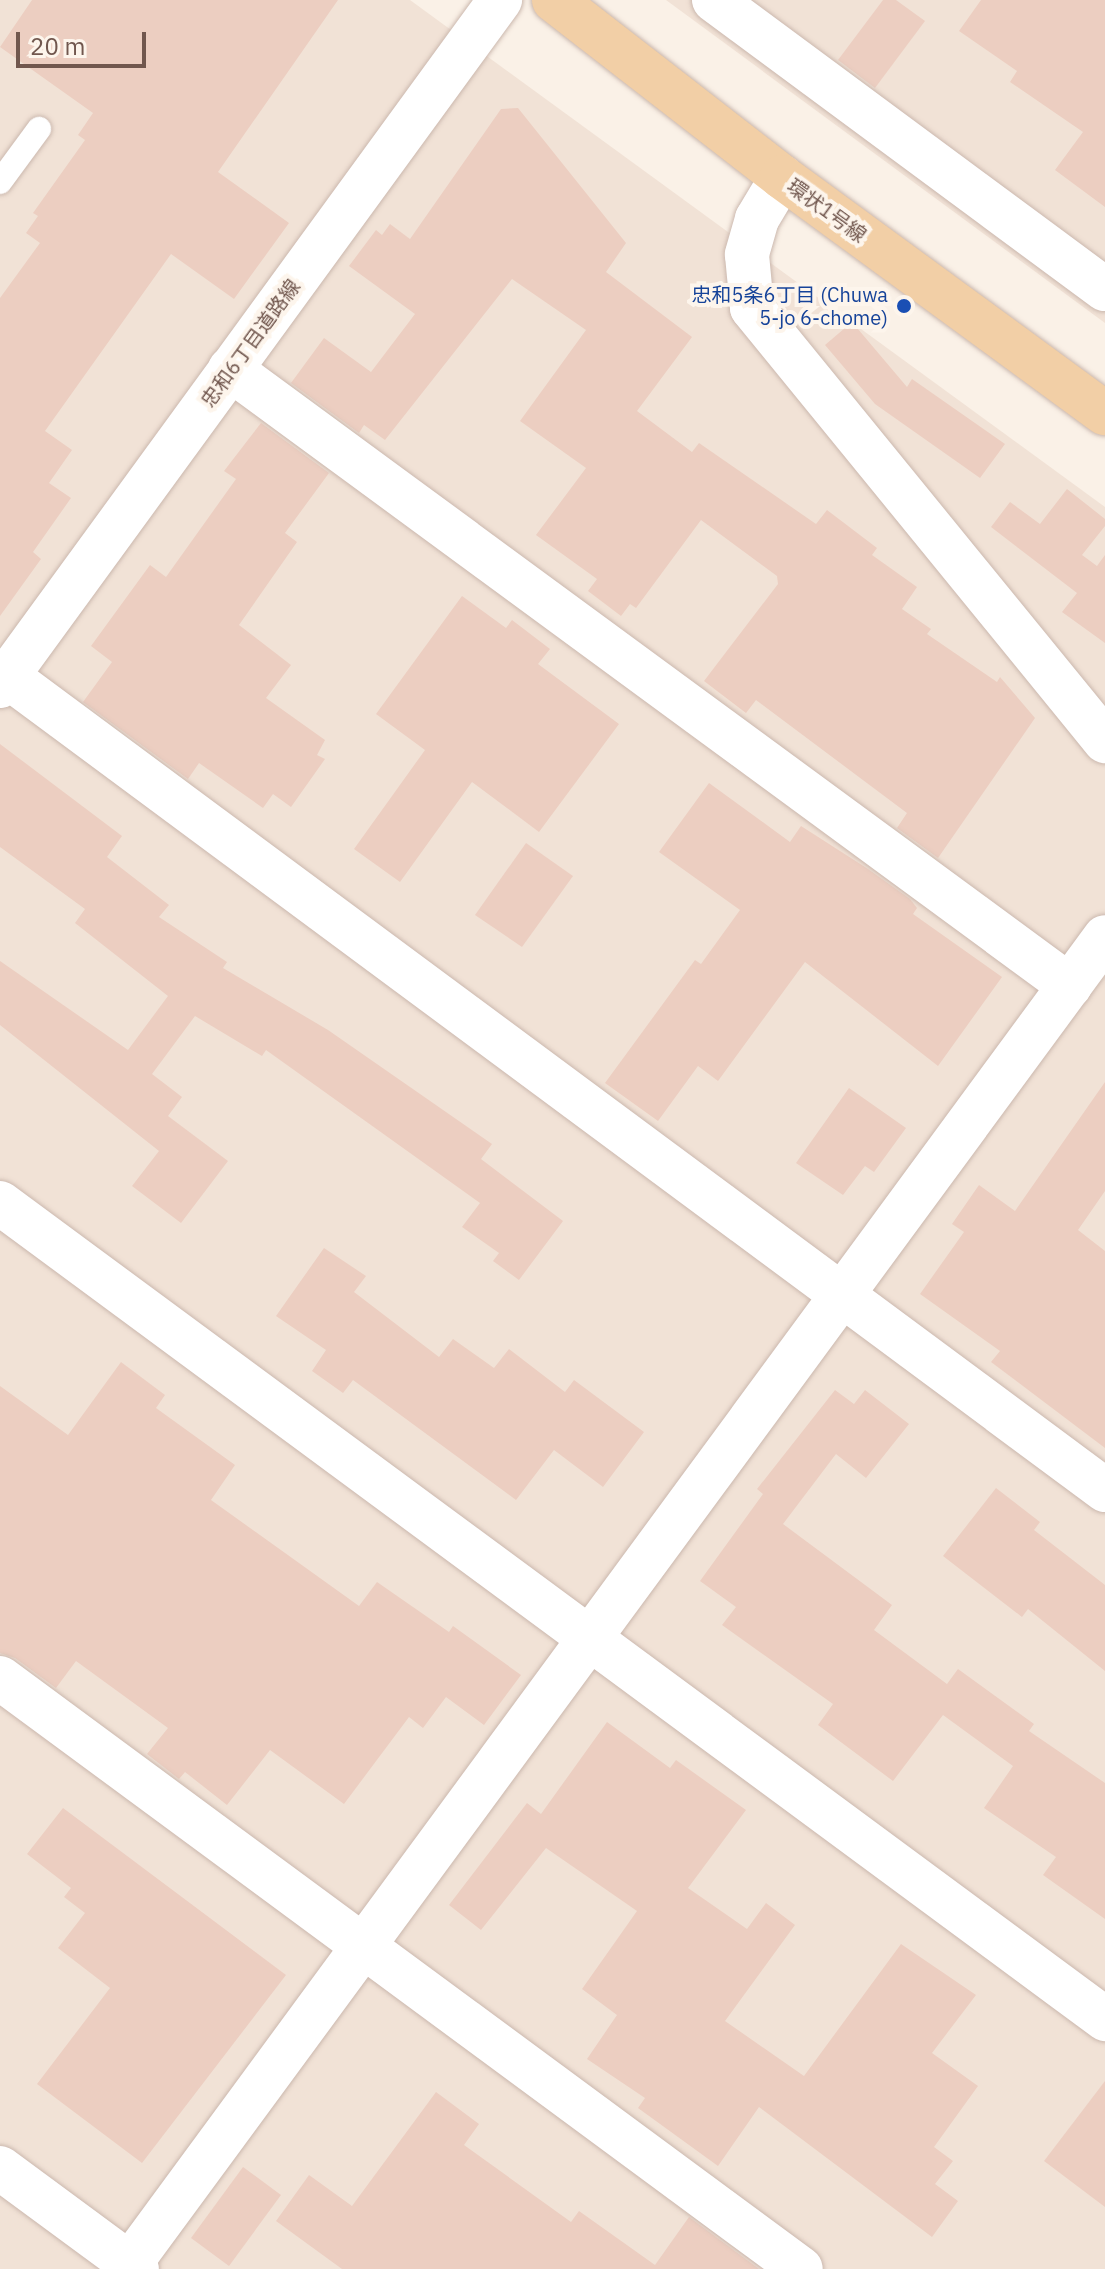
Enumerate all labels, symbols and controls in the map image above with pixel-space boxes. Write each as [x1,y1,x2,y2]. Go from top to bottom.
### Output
scale bar [20,16,150,66]
text: 20 m [30,30,85,62]
street label: 環状1号線 [783,173,871,247]
street label: 忠和6丁目道路線 [196,274,304,412]
place label: 忠和5条6丁目 (Chuwa 5-jo 6-chome) [692,282,888,329]
marker: 忠和5条6丁目 (Chuwa 5-jo 6-chome) [895,297,913,315]

